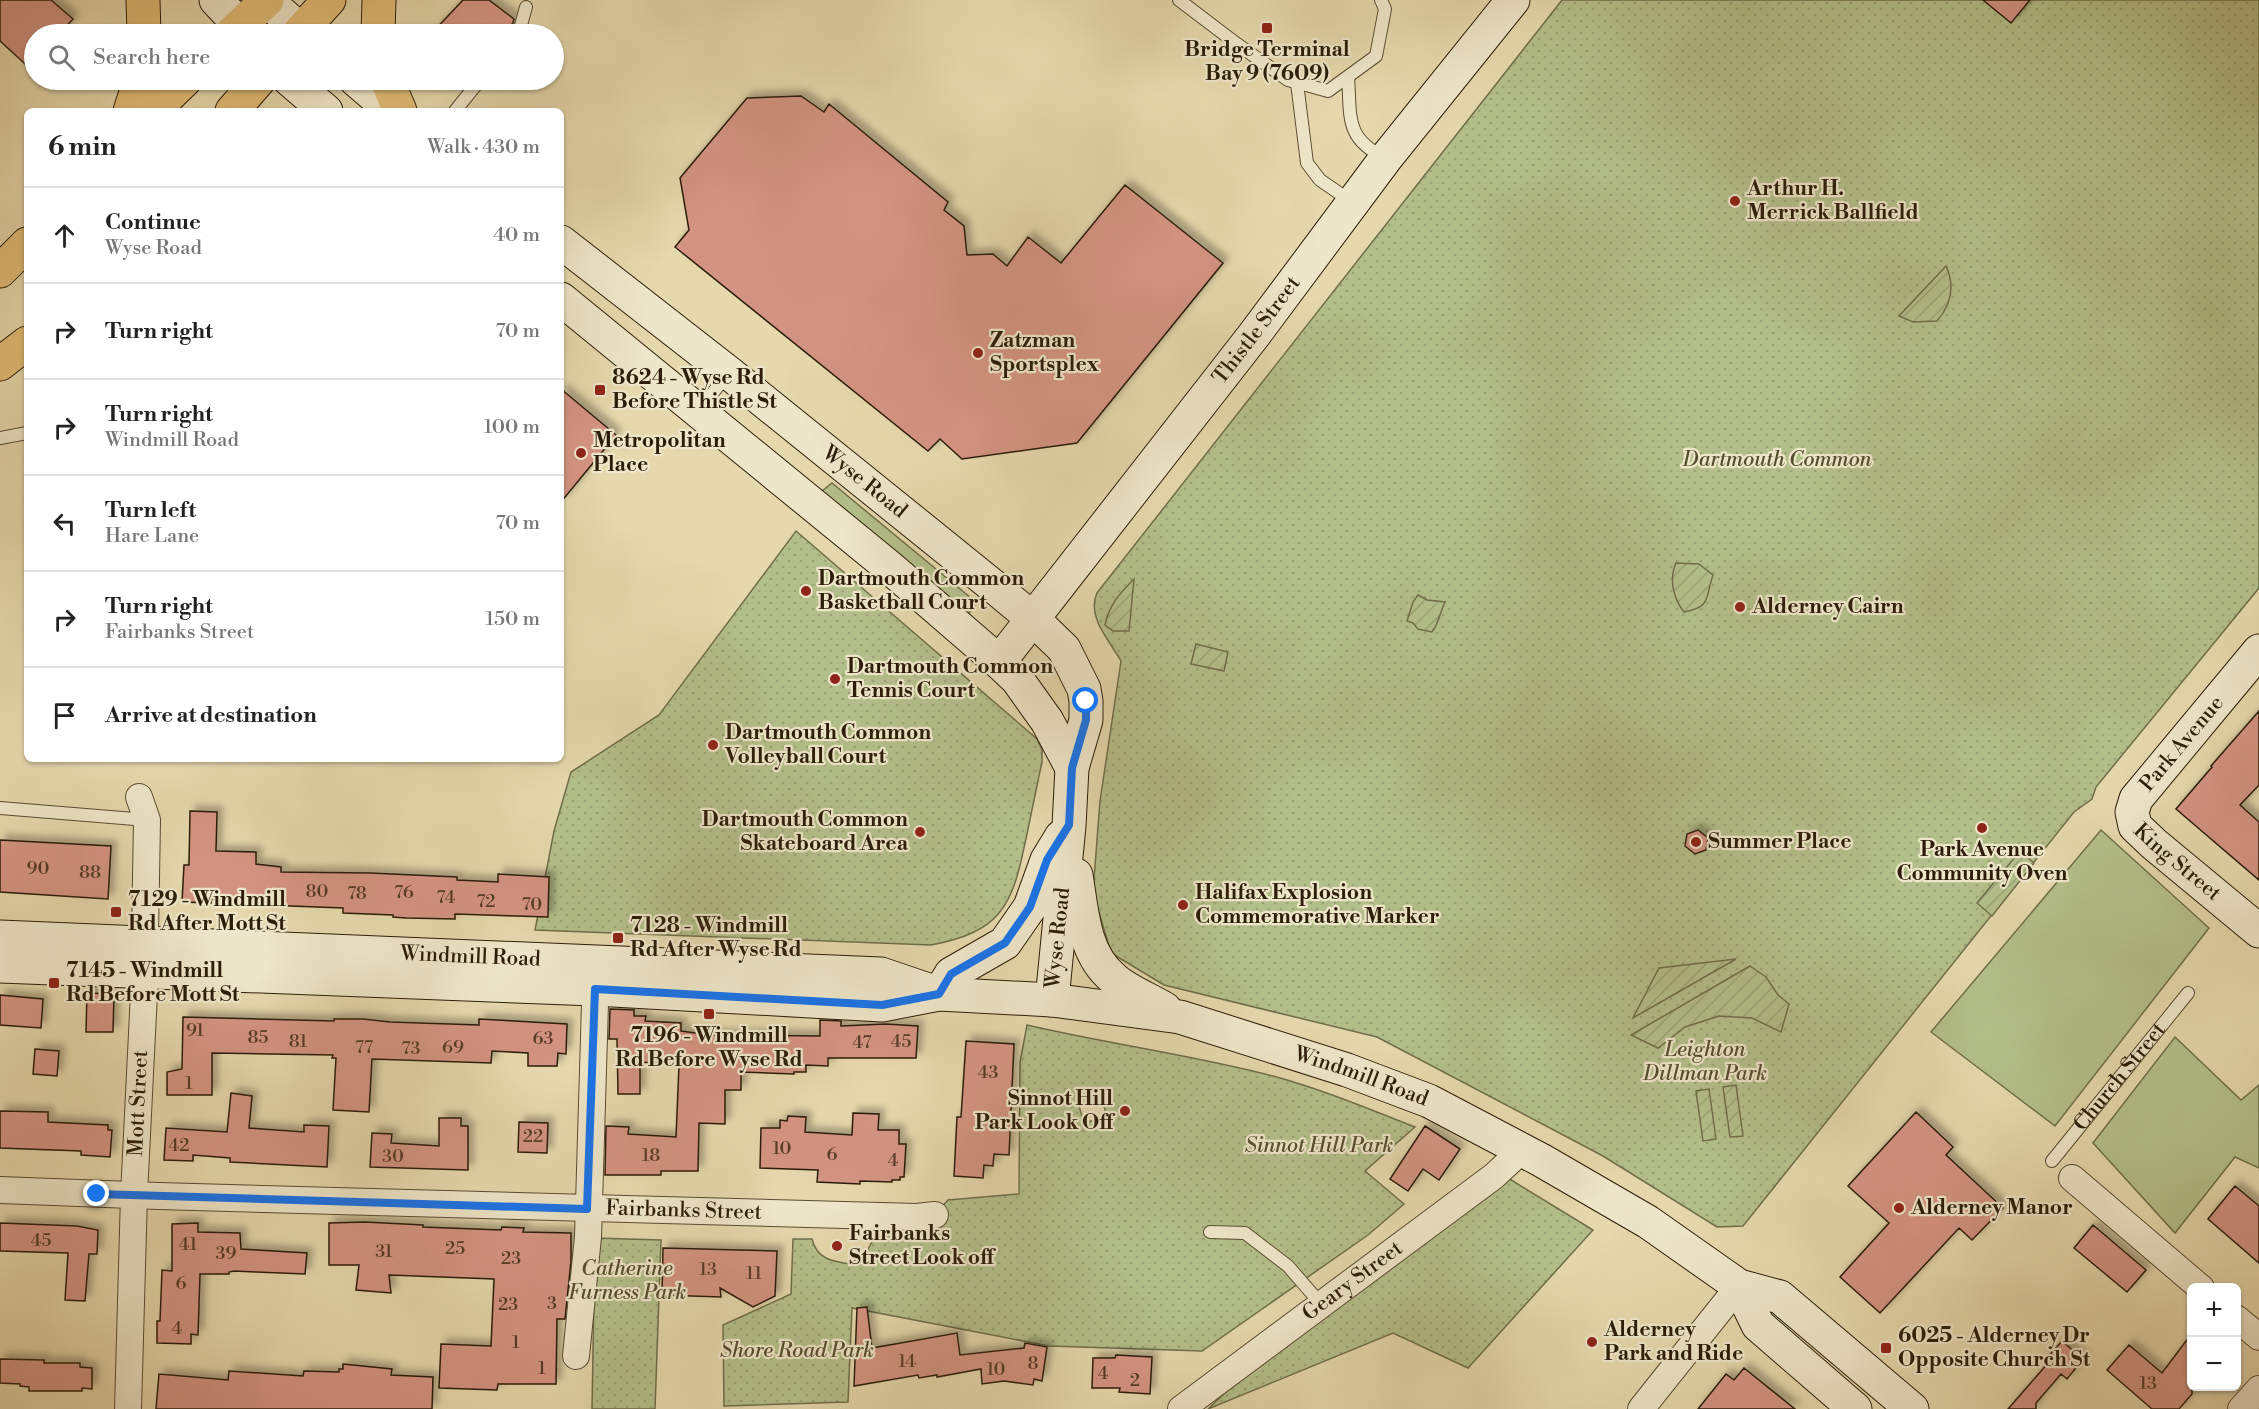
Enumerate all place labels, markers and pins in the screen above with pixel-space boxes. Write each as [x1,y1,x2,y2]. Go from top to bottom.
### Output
marker: Bridge Terminal Bay 9 (7609) [1260,21,1274,35]
place label: Bridge Terminal Bay 9 (7609) [1184,37,1350,87]
place label: Arthur H. Merrick Ballfield [1746,176,1919,226]
marker: Arthur H. Merrick Ballfield [1728,194,1742,208]
place label: Zatzman Sportsplex [990,328,1100,378]
marker: Zatzman Sportsplex [971,346,985,360]
place label: 8624 - Wyse Rd Before Thistle St [612,365,777,415]
marker: 8624 - Wyse Rd Before Thistle St [593,383,607,397]
place label: Metropolitan Place [593,428,726,478]
marker: Metropolitan Place [574,446,588,460]
place label: Dartmouth Common Basketball Court [818,566,1024,616]
marker: Dartmouth Common Basketball Court [799,584,813,598]
place label: Alderney Cairn [1751,594,1904,620]
marker: Alderney Cairn [1733,600,1747,614]
place label: Dartmouth Common Tennis Court [847,654,1053,704]
marker: Dartmouth Common Tennis Court [828,672,842,686]
place label: Dartmouth Common Volleyball Court [724,720,931,770]
marker: Dartmouth Common Volleyball Court [706,738,720,752]
place label: Dartmouth Common Skateboard Area [702,807,909,857]
marker: Park Avenue Community Oven [1975,821,1989,835]
marker: Dartmouth Common Skateboard Area [913,825,927,839]
place label: Summer Place [1708,829,1851,855]
marker: Summer Place [1689,835,1703,849]
place label: Park Avenue Community Oven [1897,837,2068,887]
place label: Halifax Explosion Commemorative Marker [1195,880,1440,930]
place label: 7129 - Windmill Rd After Mott St [128,887,286,937]
marker: Halifax Explosion Commemorative Marker [1176,898,1190,912]
marker: 7129 - Windmill Rd After Mott St [109,905,123,919]
place label: 7128 - Windmill Rd After Wyse Rd [630,913,802,963]
marker: 7128 - Windmill Rd After Wyse Rd [611,931,625,945]
place label: 7145 - Windmill Rd Before Mott St [66,958,240,1008]
marker: 7145 - Windmill Rd Before Mott St [47,976,61,990]
marker: 7196 - Windmill Rd Before Wyse Rd [702,1007,716,1021]
place label: 7196 - Windmill Rd Before Wyse Rd [615,1023,803,1073]
place label: Sinnot Hill Park Look Off [975,1086,1116,1136]
marker: Sinnot Hill Park Look Off [1118,1104,1132,1118]
place label: Alderney Manor [1910,1195,2073,1221]
marker: Alderney Manor [1892,1201,1906,1215]
place label: Fairbanks Street Look off [849,1221,997,1271]
marker: Fairbanks Street Look off [830,1239,844,1253]
place label: Alderney Park and Ride [1603,1317,1743,1367]
place label: 6025 - Alderney Dr Opposite Church St [1898,1323,2091,1373]
marker: Alderney Park and Ride [1585,1335,1599,1349]
marker: 6025 - Alderney Dr Opposite Church St [1879,1341,1893,1355]

